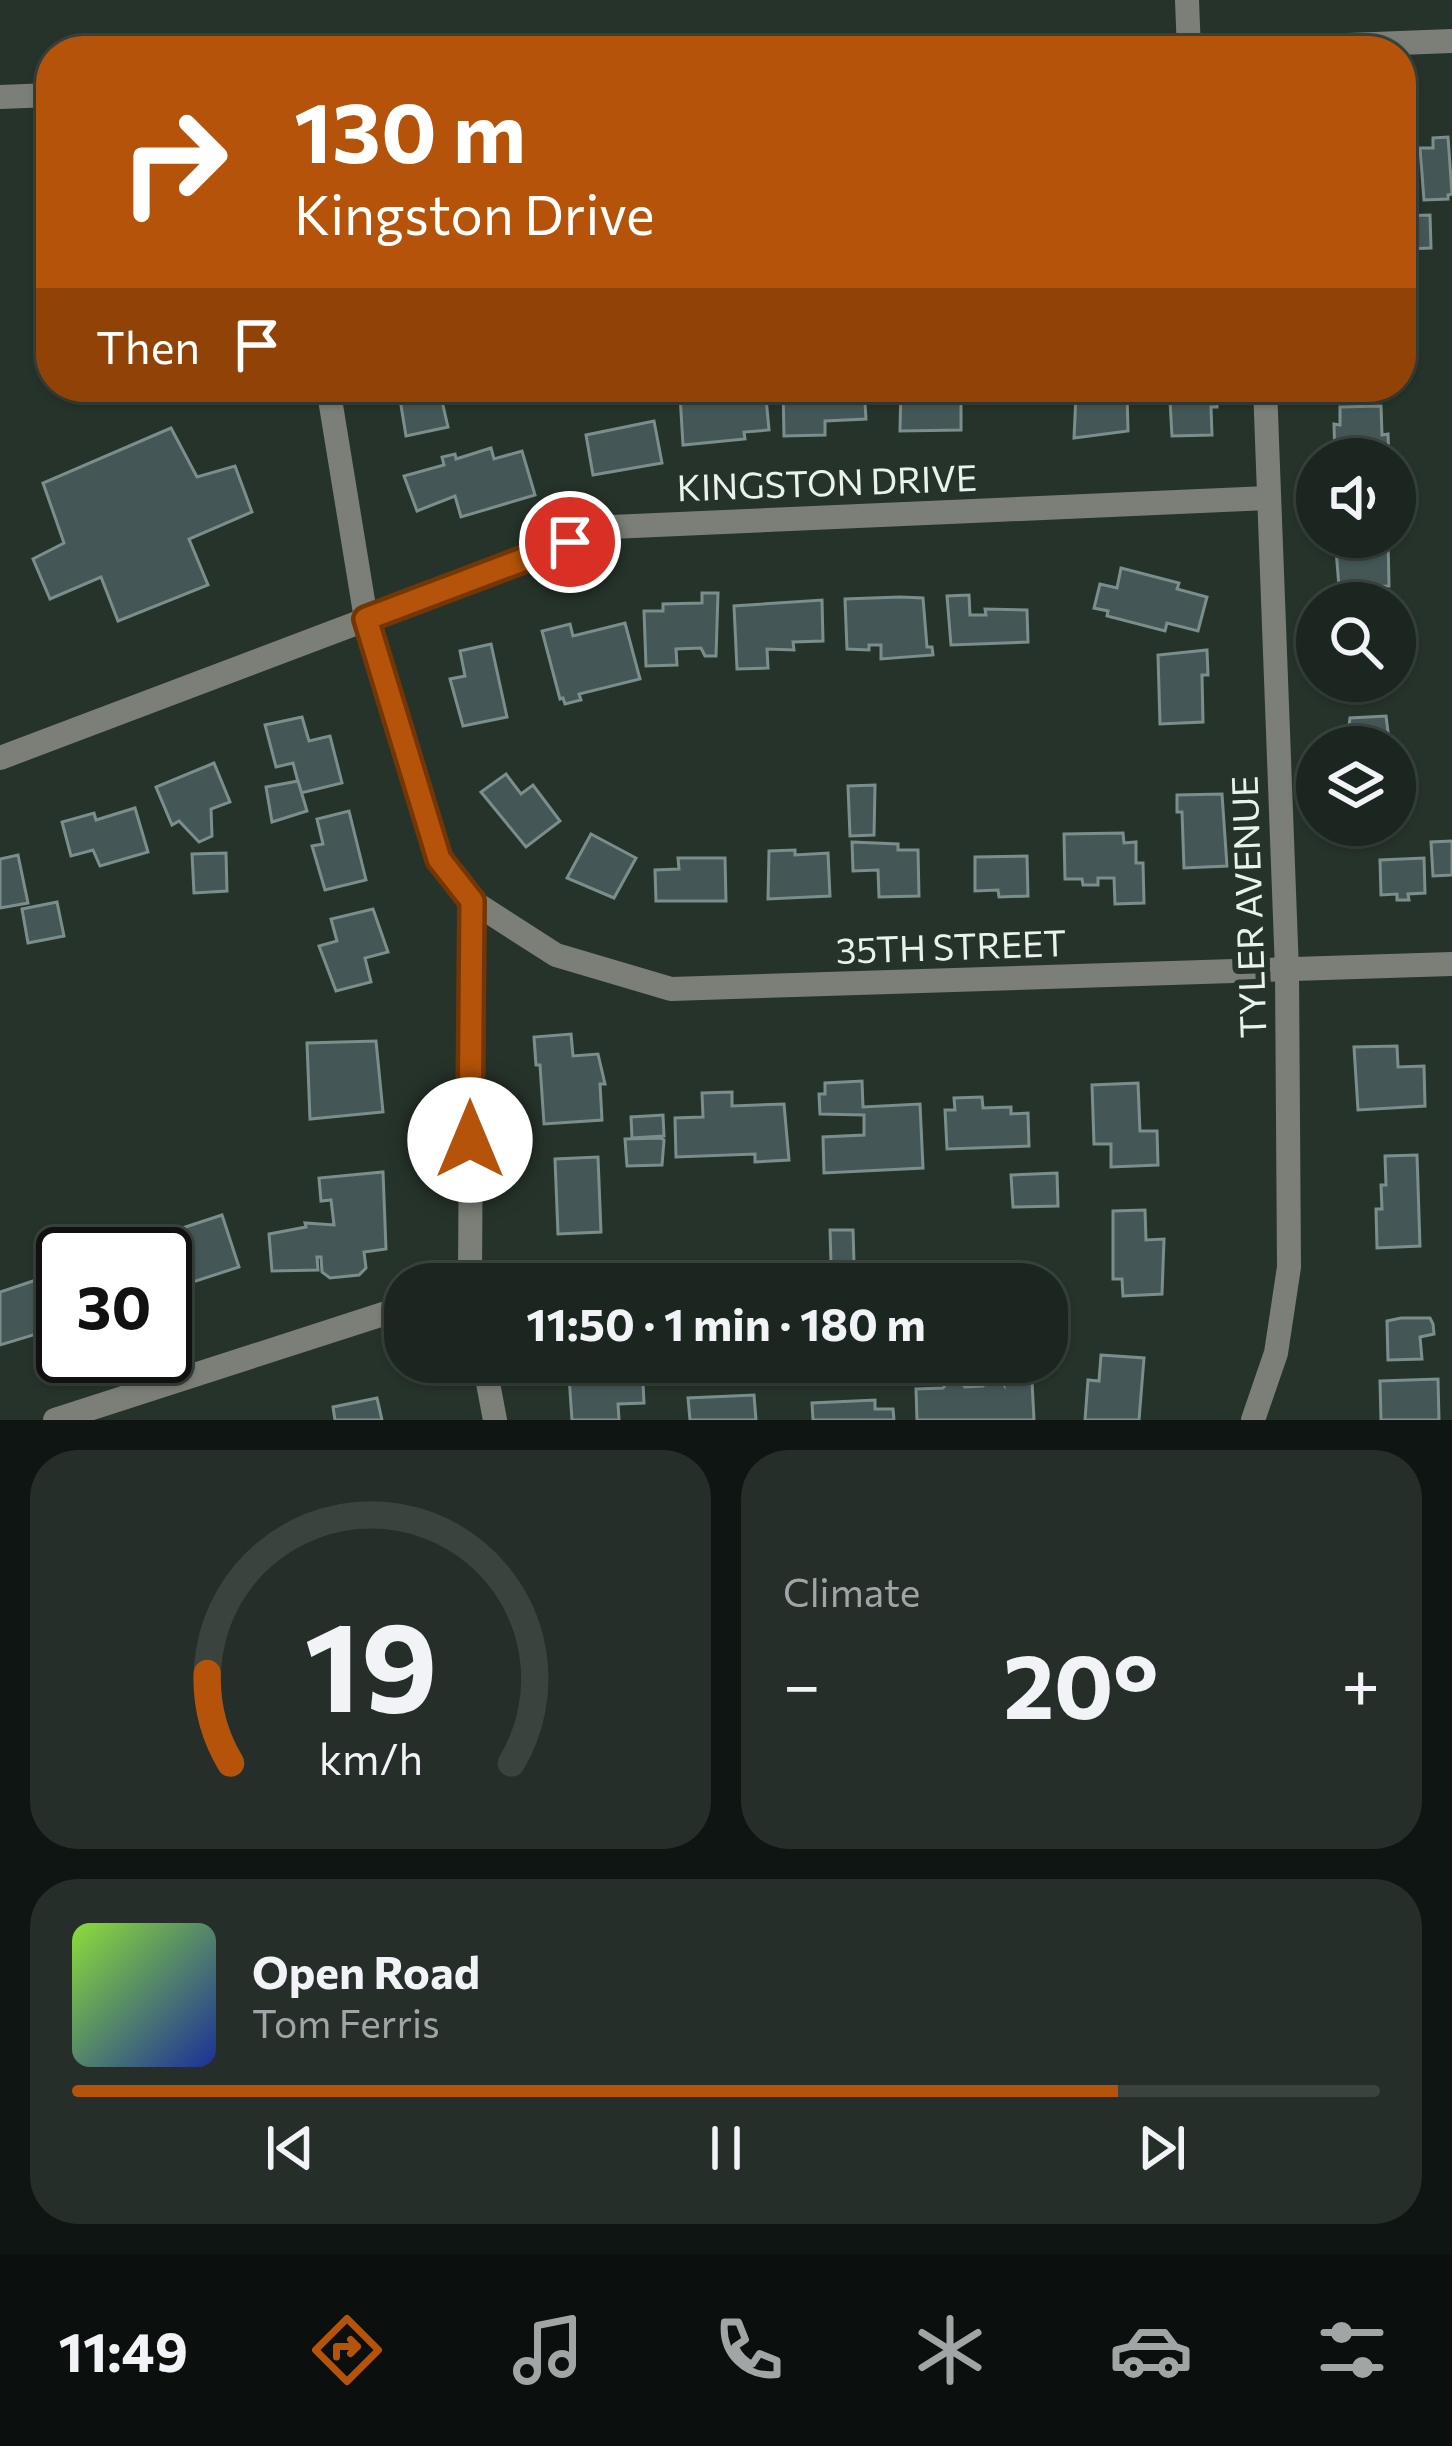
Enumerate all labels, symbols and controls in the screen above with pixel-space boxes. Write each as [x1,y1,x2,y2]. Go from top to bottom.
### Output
text: 130 m [294,78,526,180]
icon: right [96,84,252,240]
text: Kingston Drive [294,180,655,246]
icon: arrive [224,312,290,378]
text: Then [96,318,200,373]
map controls [1296,438,1416,846]
button: sound [1296,438,1416,558]
street label: KINGSTON DRIVE [676,454,978,508]
pin [519,491,621,593]
icon: arrive [537,509,603,575]
button: search [1296,582,1416,702]
button: layers [1296,726,1416,846]
street label: TYLER AVENUE [1220,775,1274,1039]
street label: 35TH STREET [835,919,1067,971]
position arrow [407,1077,533,1203]
speed limit sign: 30 [36,1227,192,1383]
text: 11:50 · 1 min · 180 m [526,1295,926,1350]
text: Climate [783,1567,920,1615]
text: 19 [304,1585,437,1738]
text: 20° [1003,1627,1159,1738]
text: − [783,1642,821,1723]
text: + [1341,1642,1380,1723]
text: km/h [318,1730,423,1783]
text: Open Road [252,1943,480,1998]
text: Tom Ferris [252,1998,440,2046]
icon: previous [257,2115,323,2181]
icon: pause [693,2115,759,2181]
icon: next [1129,2115,1195,2181]
icon: directions [305,2308,389,2392]
icon: music [506,2308,590,2392]
icon: phone [707,2308,791,2392]
icon: climate [908,2308,992,2392]
icon: car [1109,2308,1193,2392]
icon: filters [1310,2308,1394,2392]
text: 11:49 [58,2317,188,2383]

